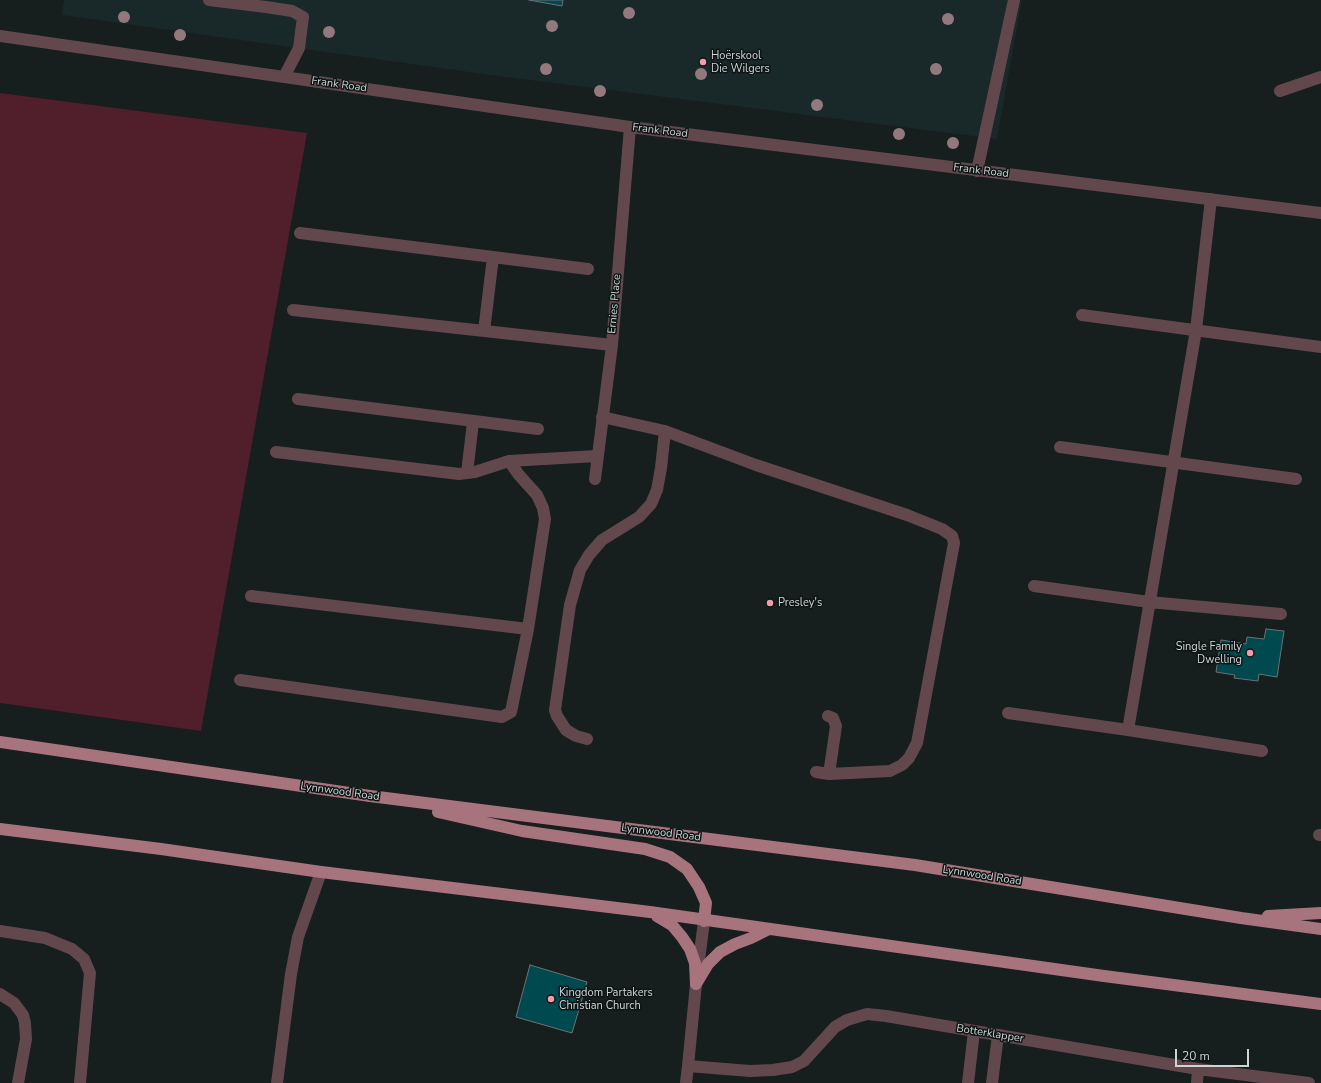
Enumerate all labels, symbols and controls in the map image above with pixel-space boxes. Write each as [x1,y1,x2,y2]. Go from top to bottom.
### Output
place label: Hoërskool Die Wilgers [711,49,770,75]
marker: Hoërskool Die Wilgers [698,57,708,67]
street label: Frank Road [310,75,368,95]
street label: Frank Road [632,121,688,141]
street label: Frank Road [953,161,1009,181]
street label: Ernies Place [606,274,624,334]
place label: Presley's [778,596,822,610]
marker: Presley's [765,598,775,608]
place label: Single Family Dwelling [1176,640,1242,666]
marker: Single Family Dwelling [1245,648,1255,658]
street label: Lynnwood Road [300,780,380,804]
street label: Lynnwood Road [621,822,701,844]
street label: Lynnwood Road [942,863,1022,889]
place label: Kingdom Partakers Christian Church [559,986,653,1012]
marker: Kingdom Partakers Christian Church [546,994,556,1004]
street label: Botterklapper [955,1022,1025,1046]
scale bar [1177,1041,1251,1067]
text: 20 m [1182,1048,1210,1064]

